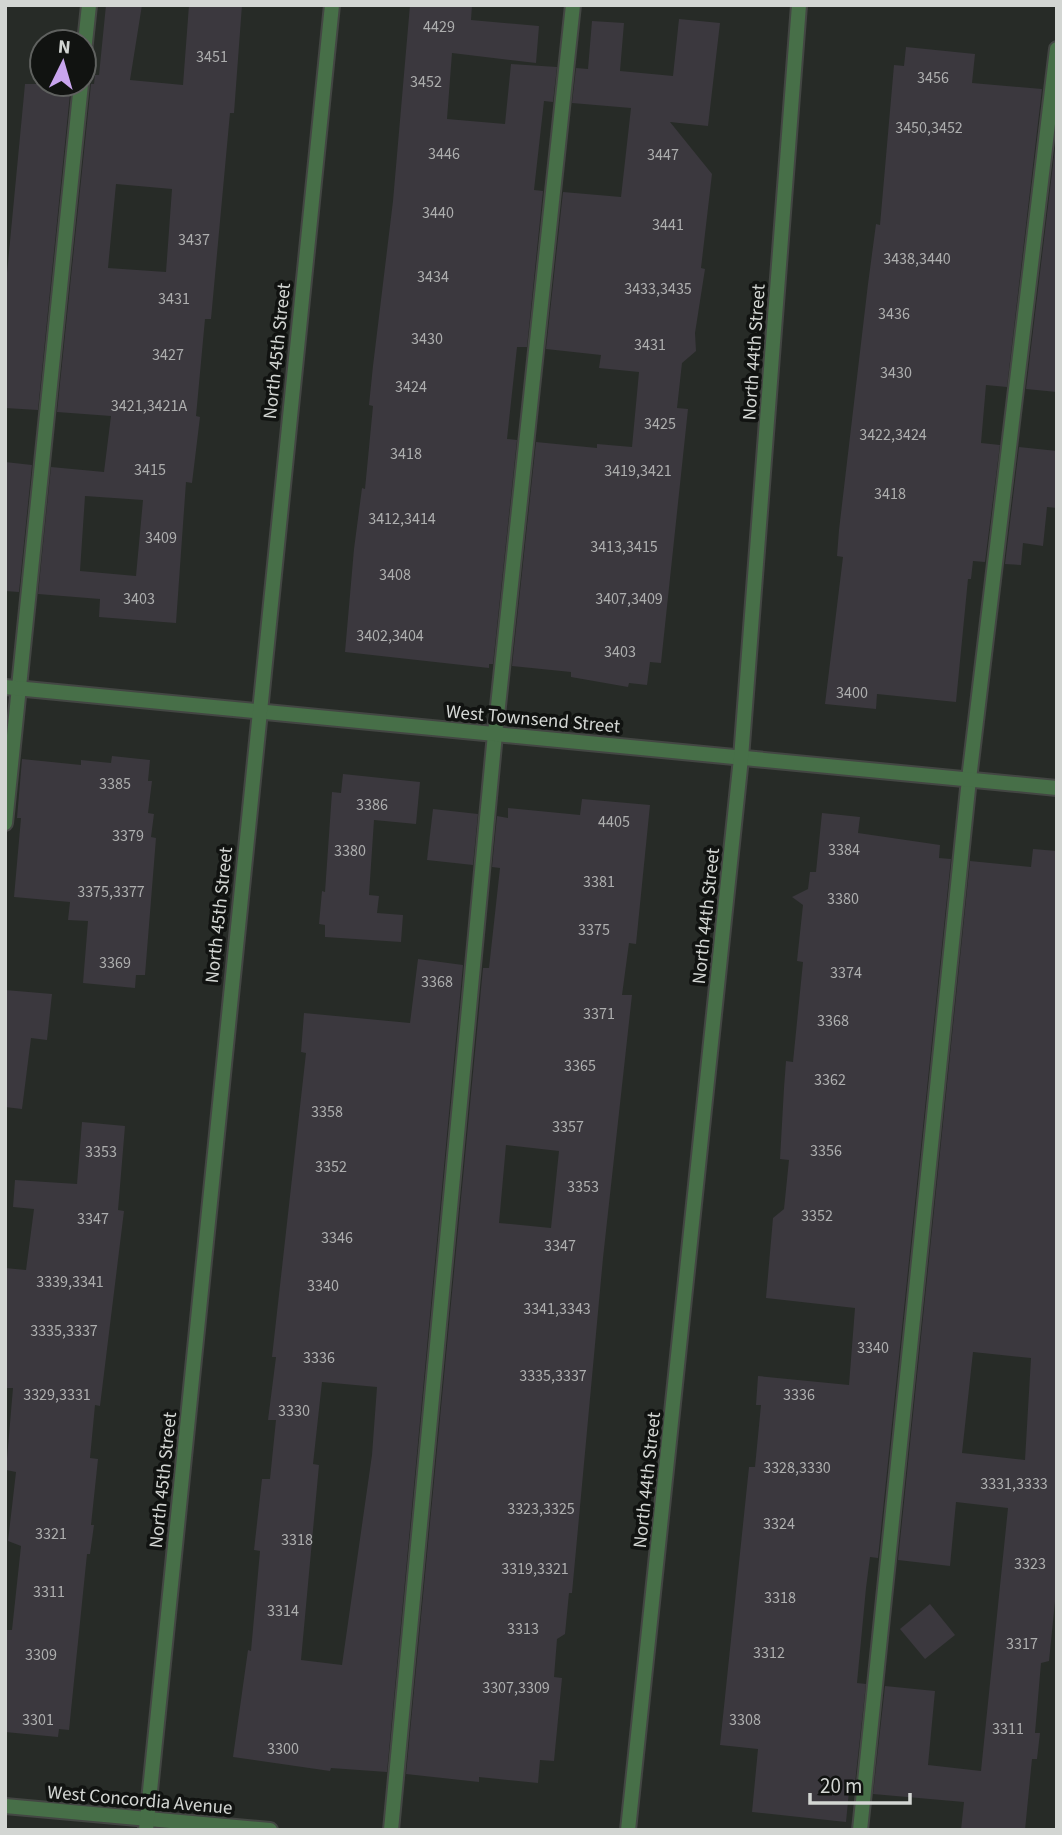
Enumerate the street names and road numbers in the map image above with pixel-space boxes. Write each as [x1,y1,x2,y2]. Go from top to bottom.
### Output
street label: North 45th Street [257,281,298,421]
street label: North 44th Street [736,282,773,421]
street label: West Townsend Street [444,698,622,741]
street label: North 45th Street [199,845,240,985]
street label: North 44th Street [686,846,727,986]
street label: North 45th Street [143,1410,184,1550]
street label: North 44th Street [627,1410,668,1550]
street label: West Concordia Avenue [46,1779,234,1822]

